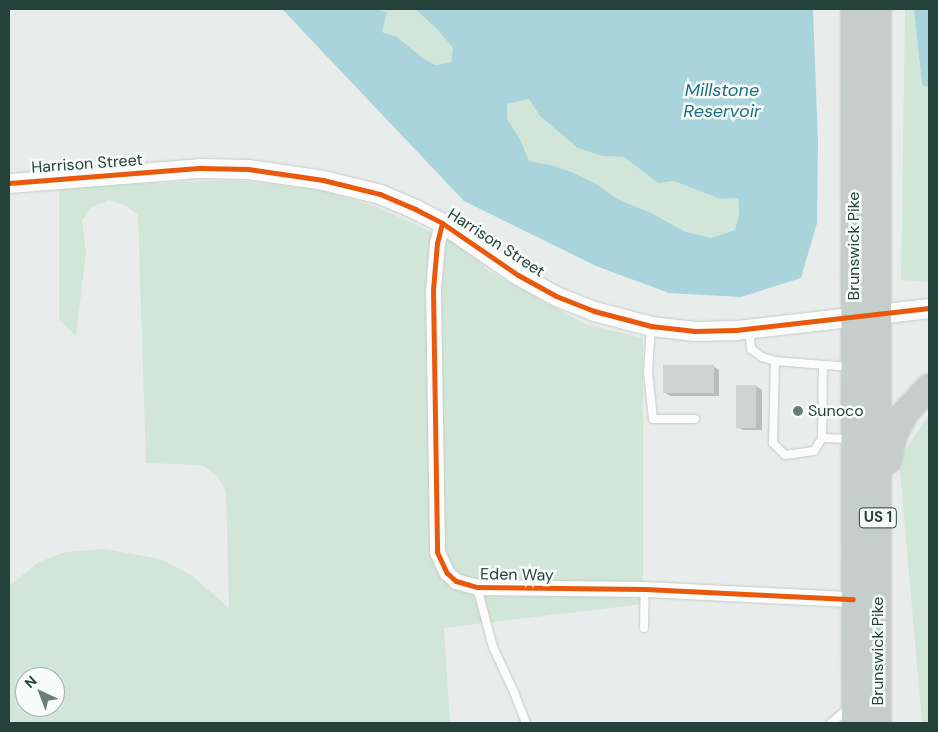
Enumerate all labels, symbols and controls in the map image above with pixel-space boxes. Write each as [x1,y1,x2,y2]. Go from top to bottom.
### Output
water label: Millstone Reservoir [683,80,761,122]
street label: Harrison Street [31,151,143,177]
street label: Brunswick Pike [844,192,864,300]
street label: Harrison Street [444,205,548,281]
place label: Sunoco [808,401,864,421]
marker: Sunoco [792,405,804,417]
road number: US 1 [858,506,898,530]
street label: Eden Way [480,565,554,585]
street label: Brunswick Pike [868,597,888,705]
north arrow [15,667,65,717]
text: N [21,672,40,692]

